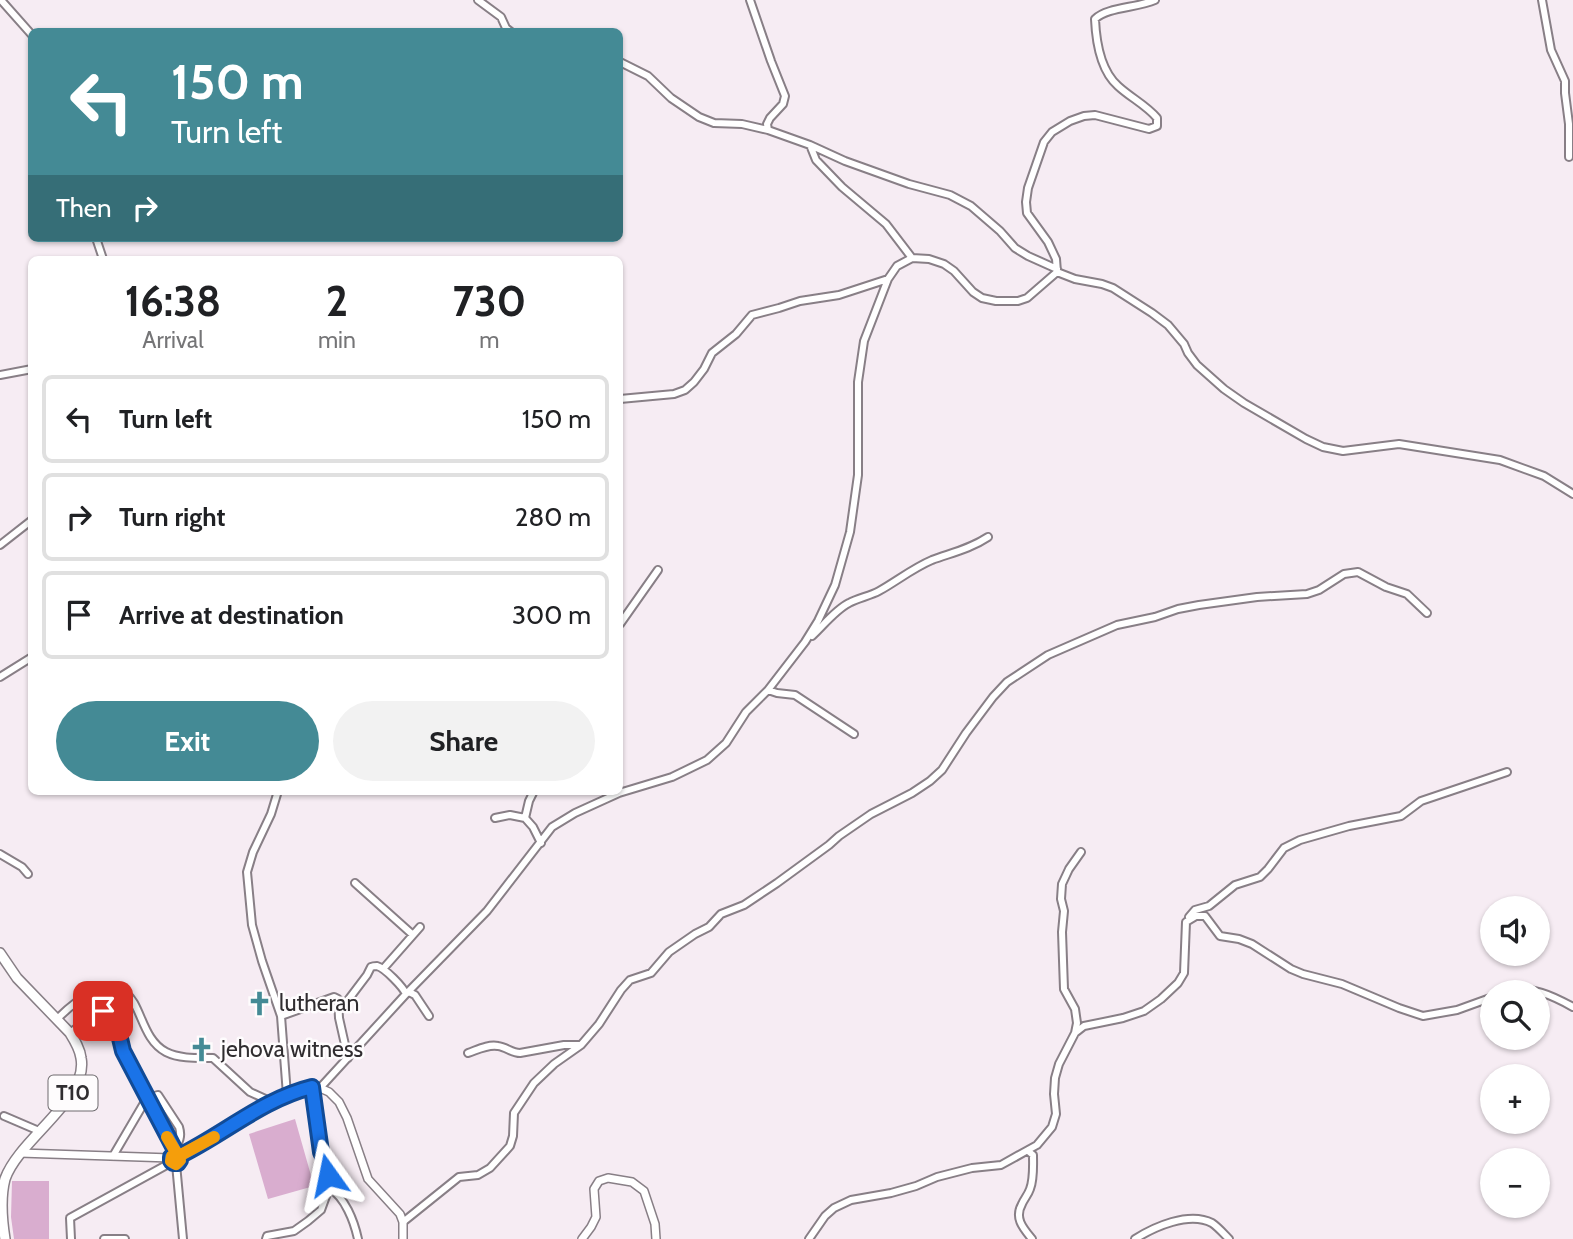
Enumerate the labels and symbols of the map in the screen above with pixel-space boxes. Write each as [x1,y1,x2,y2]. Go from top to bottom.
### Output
pin [73,981,133,1041]
church icon: lutheran [245,989,273,1017]
place label: lutheran [279,989,359,1017]
church icon: jehova witness [187,1035,215,1063]
place label: jehova witness [220,1035,363,1063]
road number: T10 [48,1076,98,1110]
position arrow [291,1138,365,1212]

